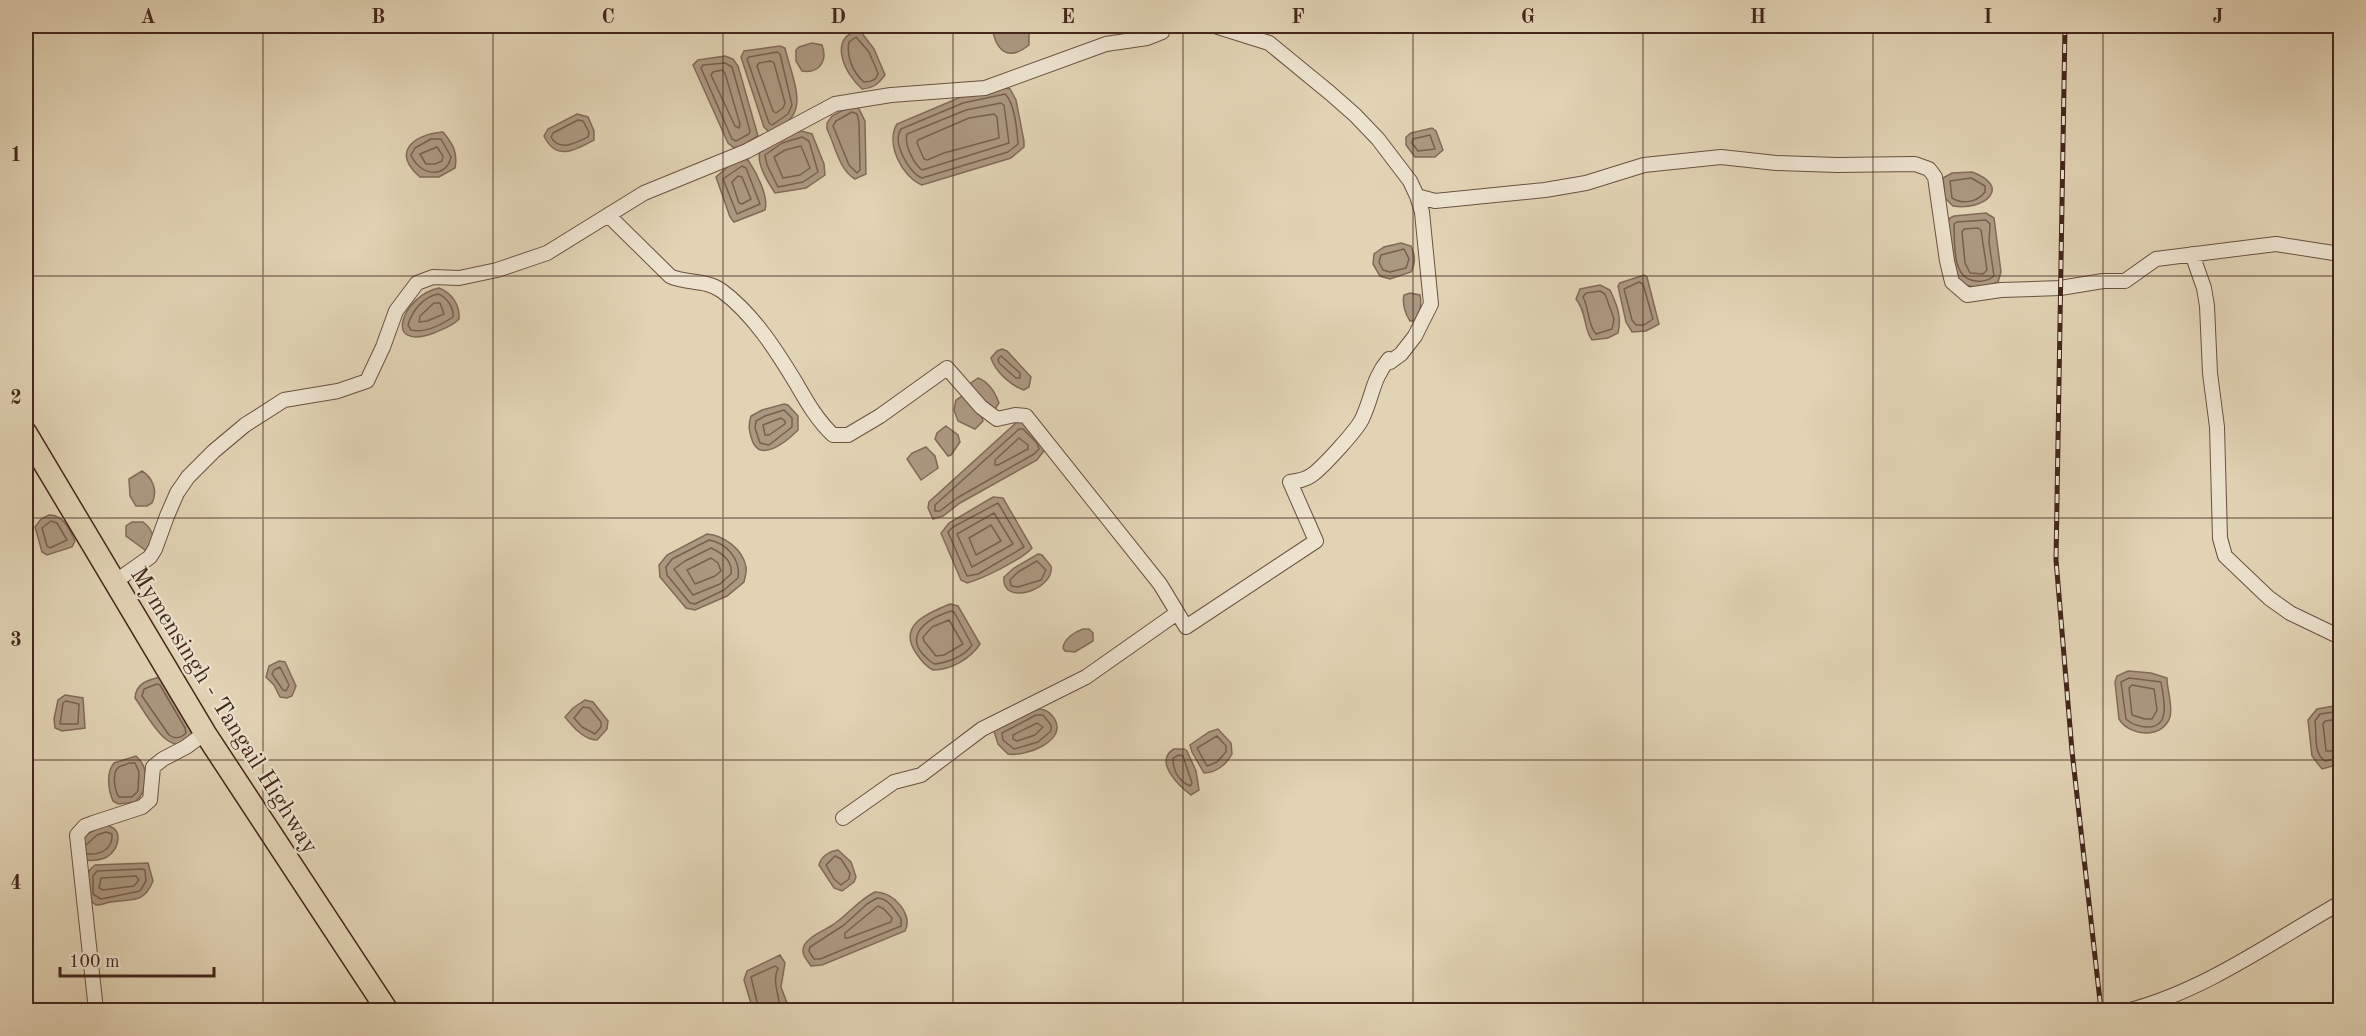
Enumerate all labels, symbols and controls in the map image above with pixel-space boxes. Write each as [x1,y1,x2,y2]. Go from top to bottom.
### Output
text: A [140,8,156,28]
text: B [371,8,385,28]
text: C [601,8,615,28]
text: D [830,8,846,28]
text: E [1061,8,1075,28]
text: F [1291,8,1305,28]
text: G [1521,8,1535,28]
text: H [1750,8,1766,28]
text: I [1984,8,1992,28]
text: J [2213,8,2224,28]
text: 1 [10,146,22,166]
text: 2 [10,389,22,409]
street label: Mymensingh - Tangail Highway [125,564,322,859]
text: 3 [10,631,22,651]
text: 4 [10,874,22,894]
scale bar [60,940,214,978]
text: 100 m [69,953,120,971]

